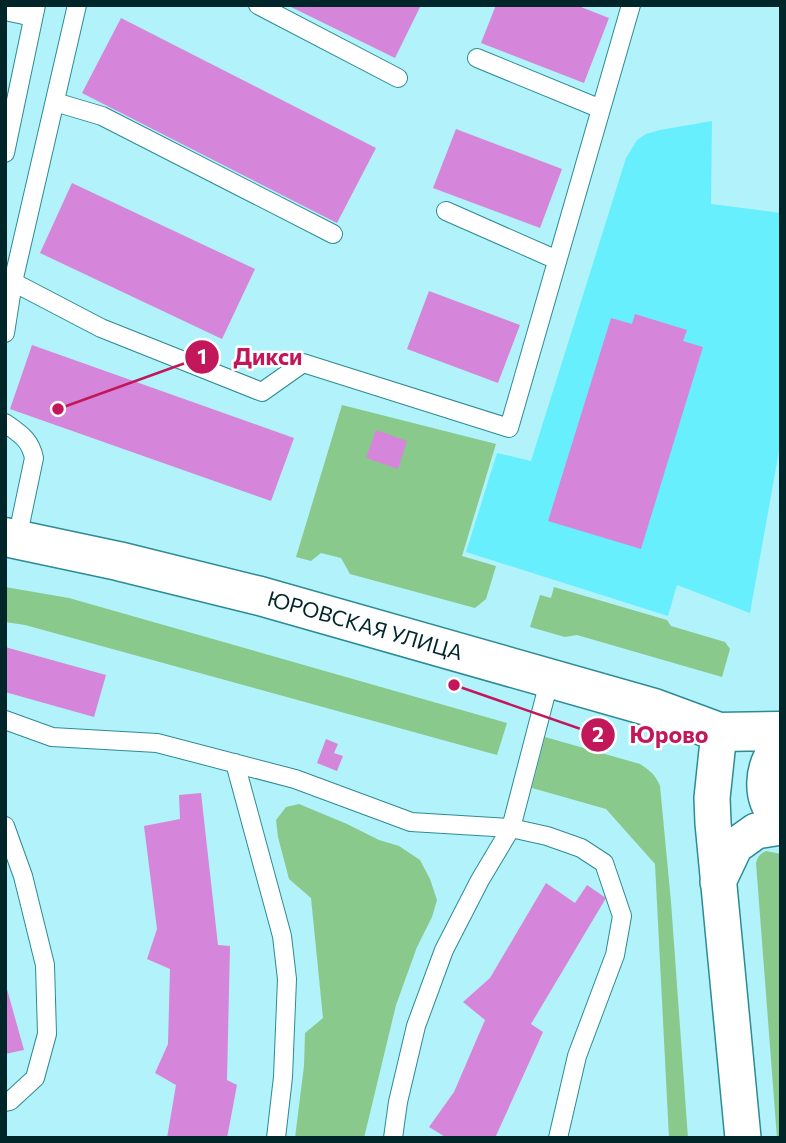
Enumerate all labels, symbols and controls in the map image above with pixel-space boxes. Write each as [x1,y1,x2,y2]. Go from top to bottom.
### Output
callout: Дикси [184,335,316,379]
text: Дикси [233,342,303,370]
text: 1 [197,343,207,368]
street label: ЮРОВСКАЯ УЛИЦА [265,585,466,664]
callout: Юрово [580,713,722,757]
text: Юрово [630,720,709,748]
text: 2 [592,721,604,746]

